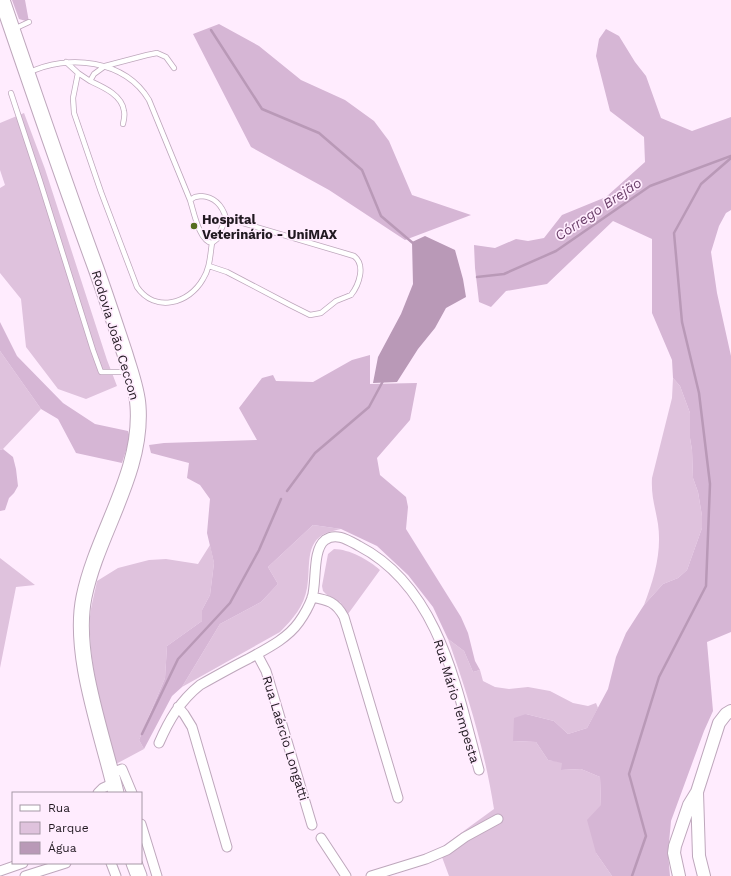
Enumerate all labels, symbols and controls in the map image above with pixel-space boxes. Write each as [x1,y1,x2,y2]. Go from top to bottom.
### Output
water label: Córrego Brejão [552,174,644,244]
place label: Hospital Veterinário - UniMAX [202,212,338,242]
marker: Hospital Veterinário - UniMAX [189,221,199,231]
street label: Rodovia João Ceccon [89,268,142,402]
street label: Rua Mário Tempesta [431,637,483,765]
street label: Rua Laércio Longatti [259,674,312,802]
legend [12,792,142,864]
text: Rua [48,801,70,815]
text: Parque [48,821,89,835]
text: Água [48,841,77,855]

